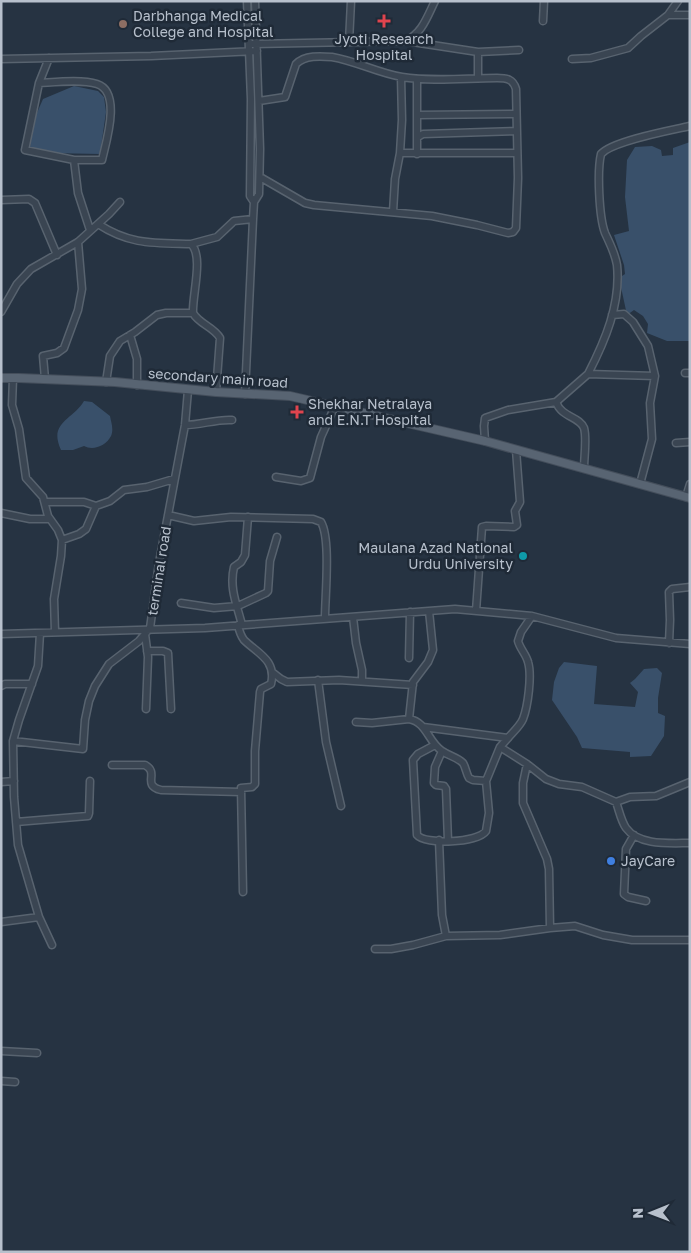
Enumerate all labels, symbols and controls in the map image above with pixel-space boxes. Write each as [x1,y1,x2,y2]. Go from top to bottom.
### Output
place label: Darbhanga Medical College and Hospital [133,7,274,40]
marker: Jyoti Research Hospital [377,14,391,28]
marker: Darbhanga Medical College and Hospital [117,18,129,30]
place label: Jyoti Research Hospital [334,30,434,63]
street label: secondary main road [147,364,289,391]
place label: Shekhar Netralaya and E.N.T Hospital [308,395,432,428]
marker: Shekhar Netralaya and E.N.T Hospital [290,405,304,419]
street label: terminal road [143,525,174,617]
place label: Maulana Azad National Urdu University [358,539,513,572]
marker: Maulana Azad National Urdu University [517,550,529,562]
place label: JayCare [621,852,675,869]
marker: JayCare [605,855,617,867]
north arrow [626,1188,676,1238]
text: N [629,1208,646,1219]

